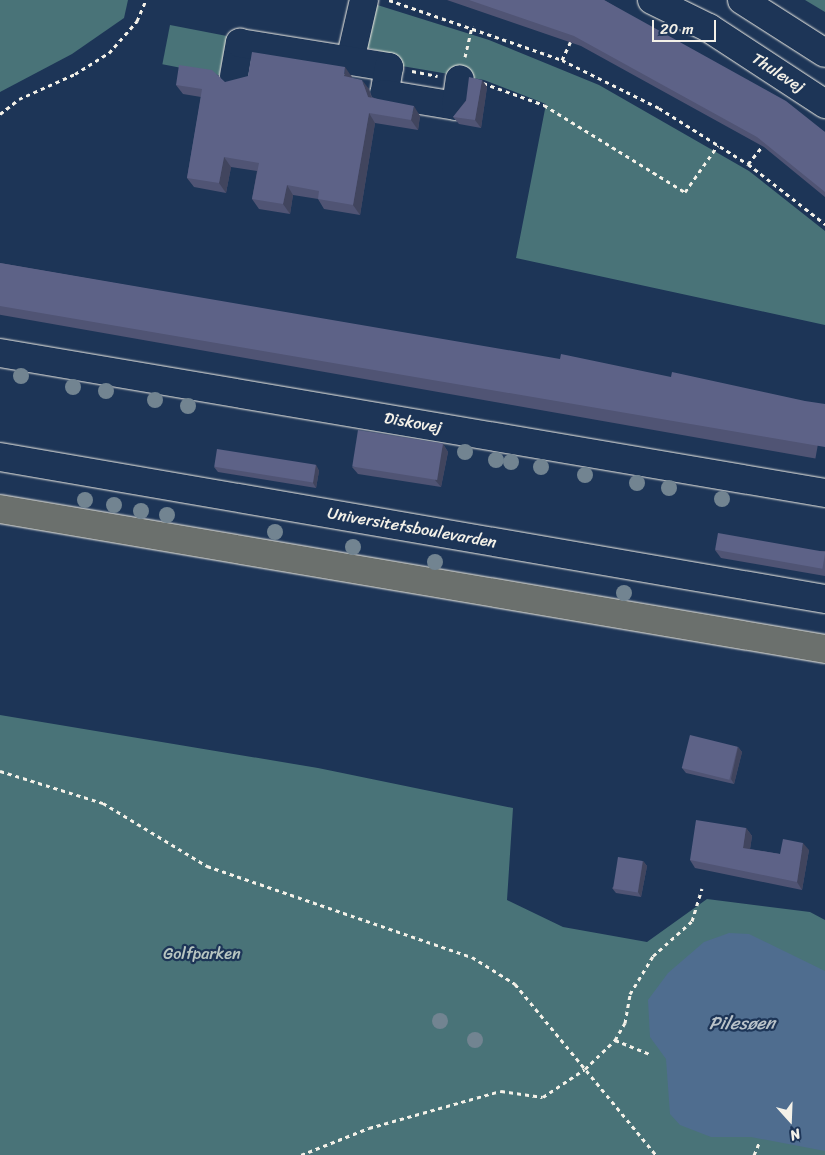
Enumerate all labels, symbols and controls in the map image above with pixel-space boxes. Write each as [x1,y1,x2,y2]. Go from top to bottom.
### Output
scale bar [655,10,719,42]
text: 20 m [660,16,694,42]
street label: Thulevej [748,49,808,97]
street label: Diskovej [383,408,443,438]
street label: Universitetsboulevarden [326,504,498,552]
park label: Golfparken [163,944,241,964]
water label: Pilesøen [709,1012,775,1034]
north arrow [765,1095,815,1145]
text: N [786,1121,804,1148]

